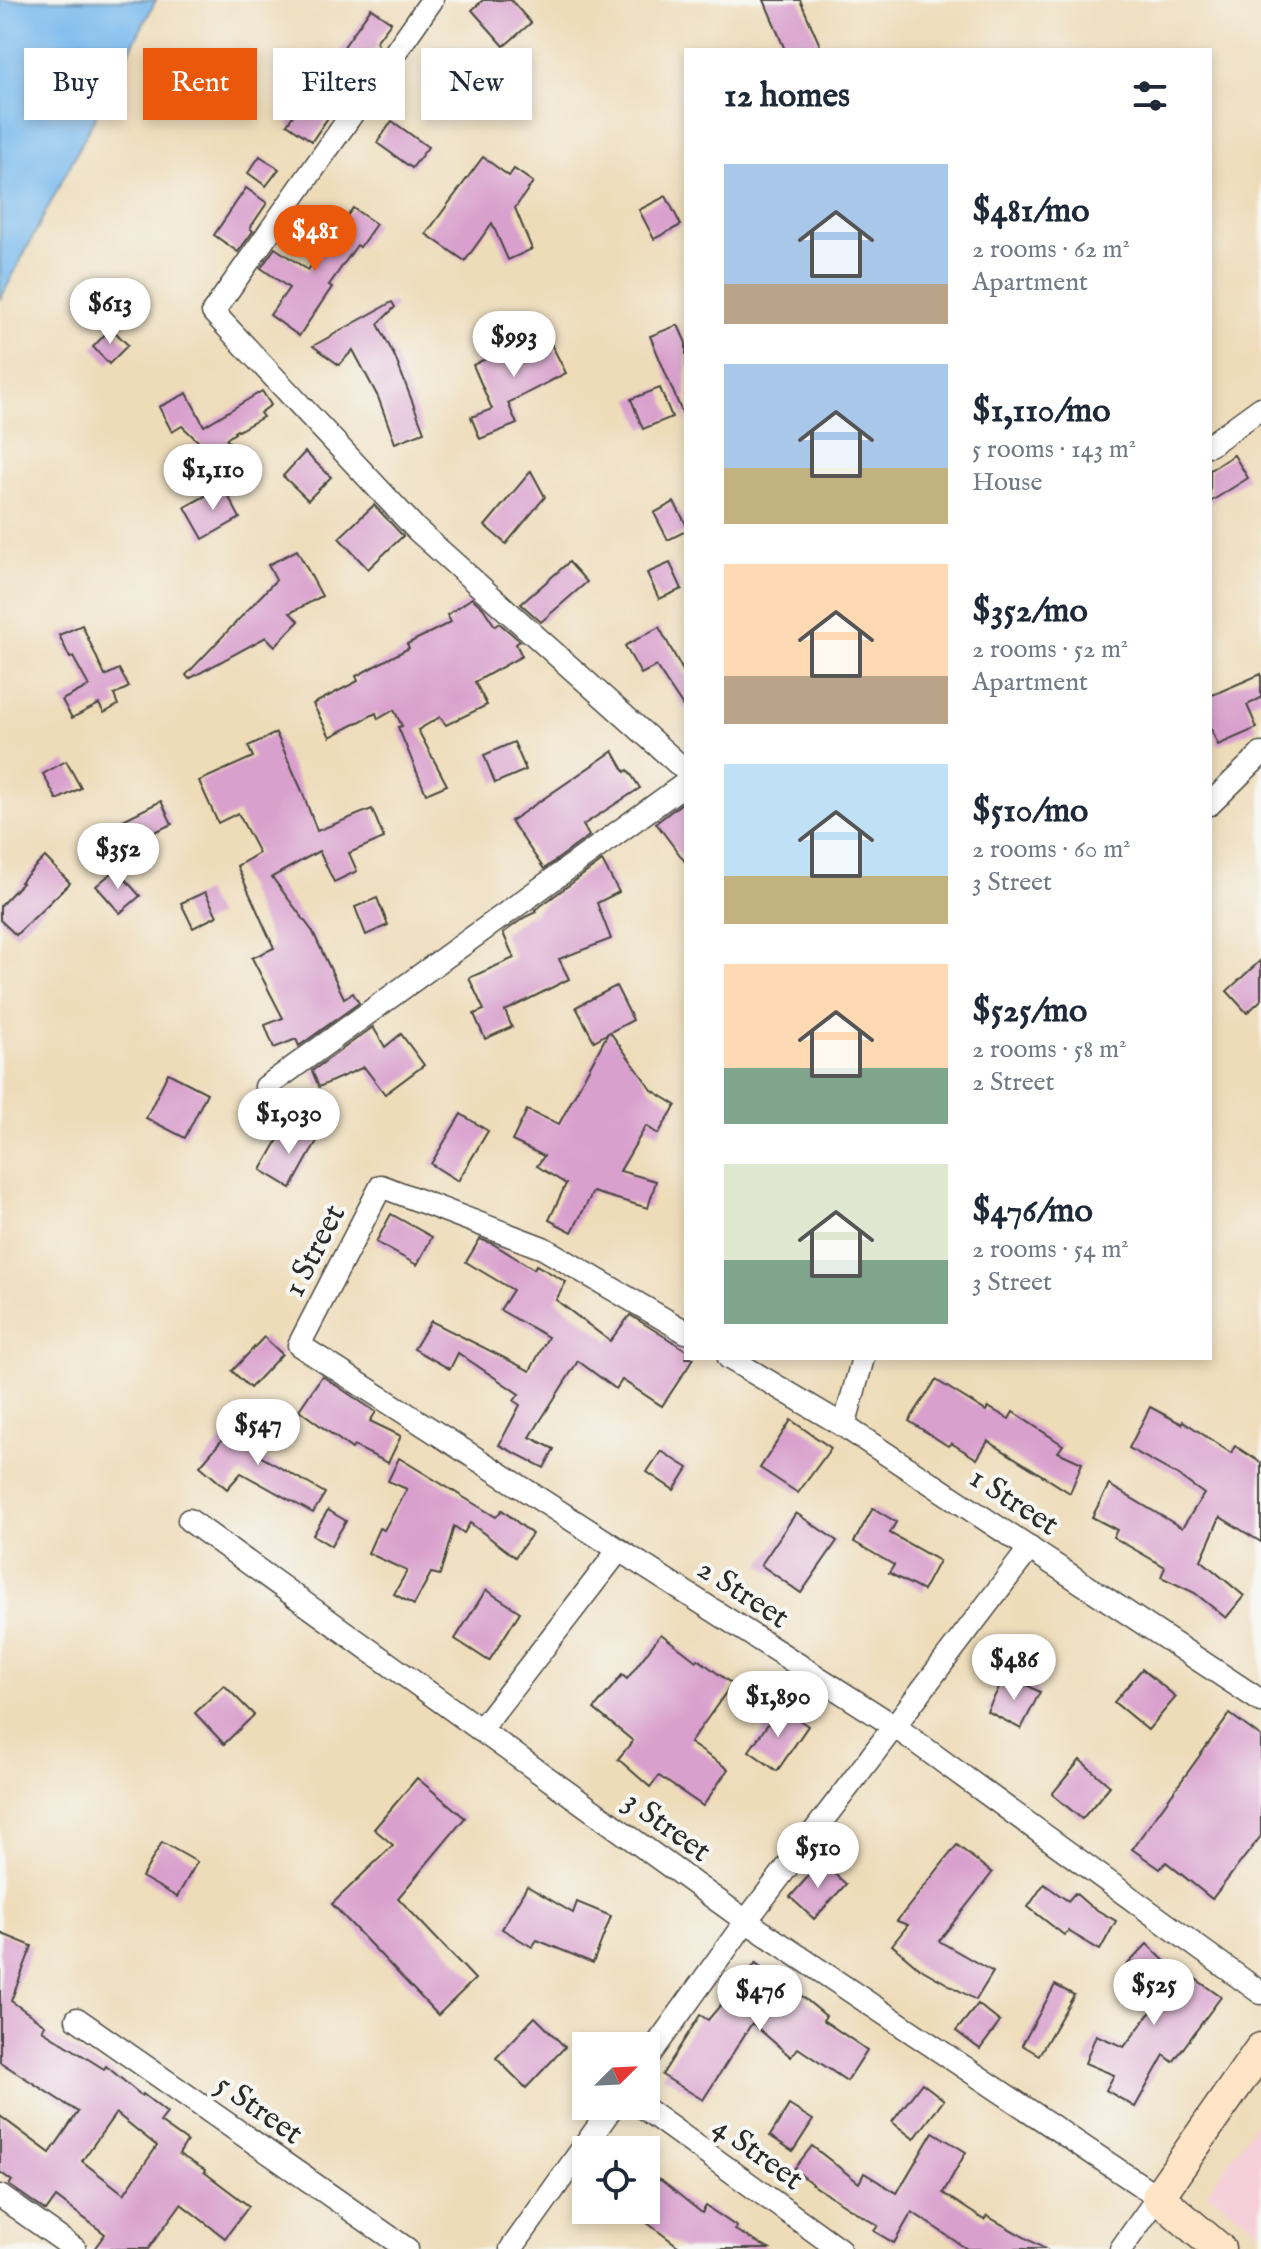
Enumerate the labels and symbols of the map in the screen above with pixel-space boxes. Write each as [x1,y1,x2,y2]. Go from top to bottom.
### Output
pin: $481 [268,205,362,273]
pin: $613 [63,278,157,346]
pin: $993 [467,311,561,379]
pin: $1,110 [148,444,278,512]
pin: $352 [71,823,165,891]
pin: $1,030 [224,1088,354,1156]
street label: 1 Street [275,1198,356,1304]
pin: $547 [211,1399,305,1467]
street label: 1 Street [961,1458,1066,1546]
street label: 2 Street [689,1549,796,1639]
pin: $486 [967,1634,1061,1702]
pin: $1,890 [713,1671,843,1739]
street label: 3 Street [615,1782,718,1873]
pin: $510 [771,1822,865,1890]
pin: $525 [1107,1959,1201,2027]
pin: $476 [713,1965,807,2033]
north arrow [572,2032,660,2120]
street label: 5 Street [207,2065,311,2155]
street label: 4 Street [704,2107,811,2201]

